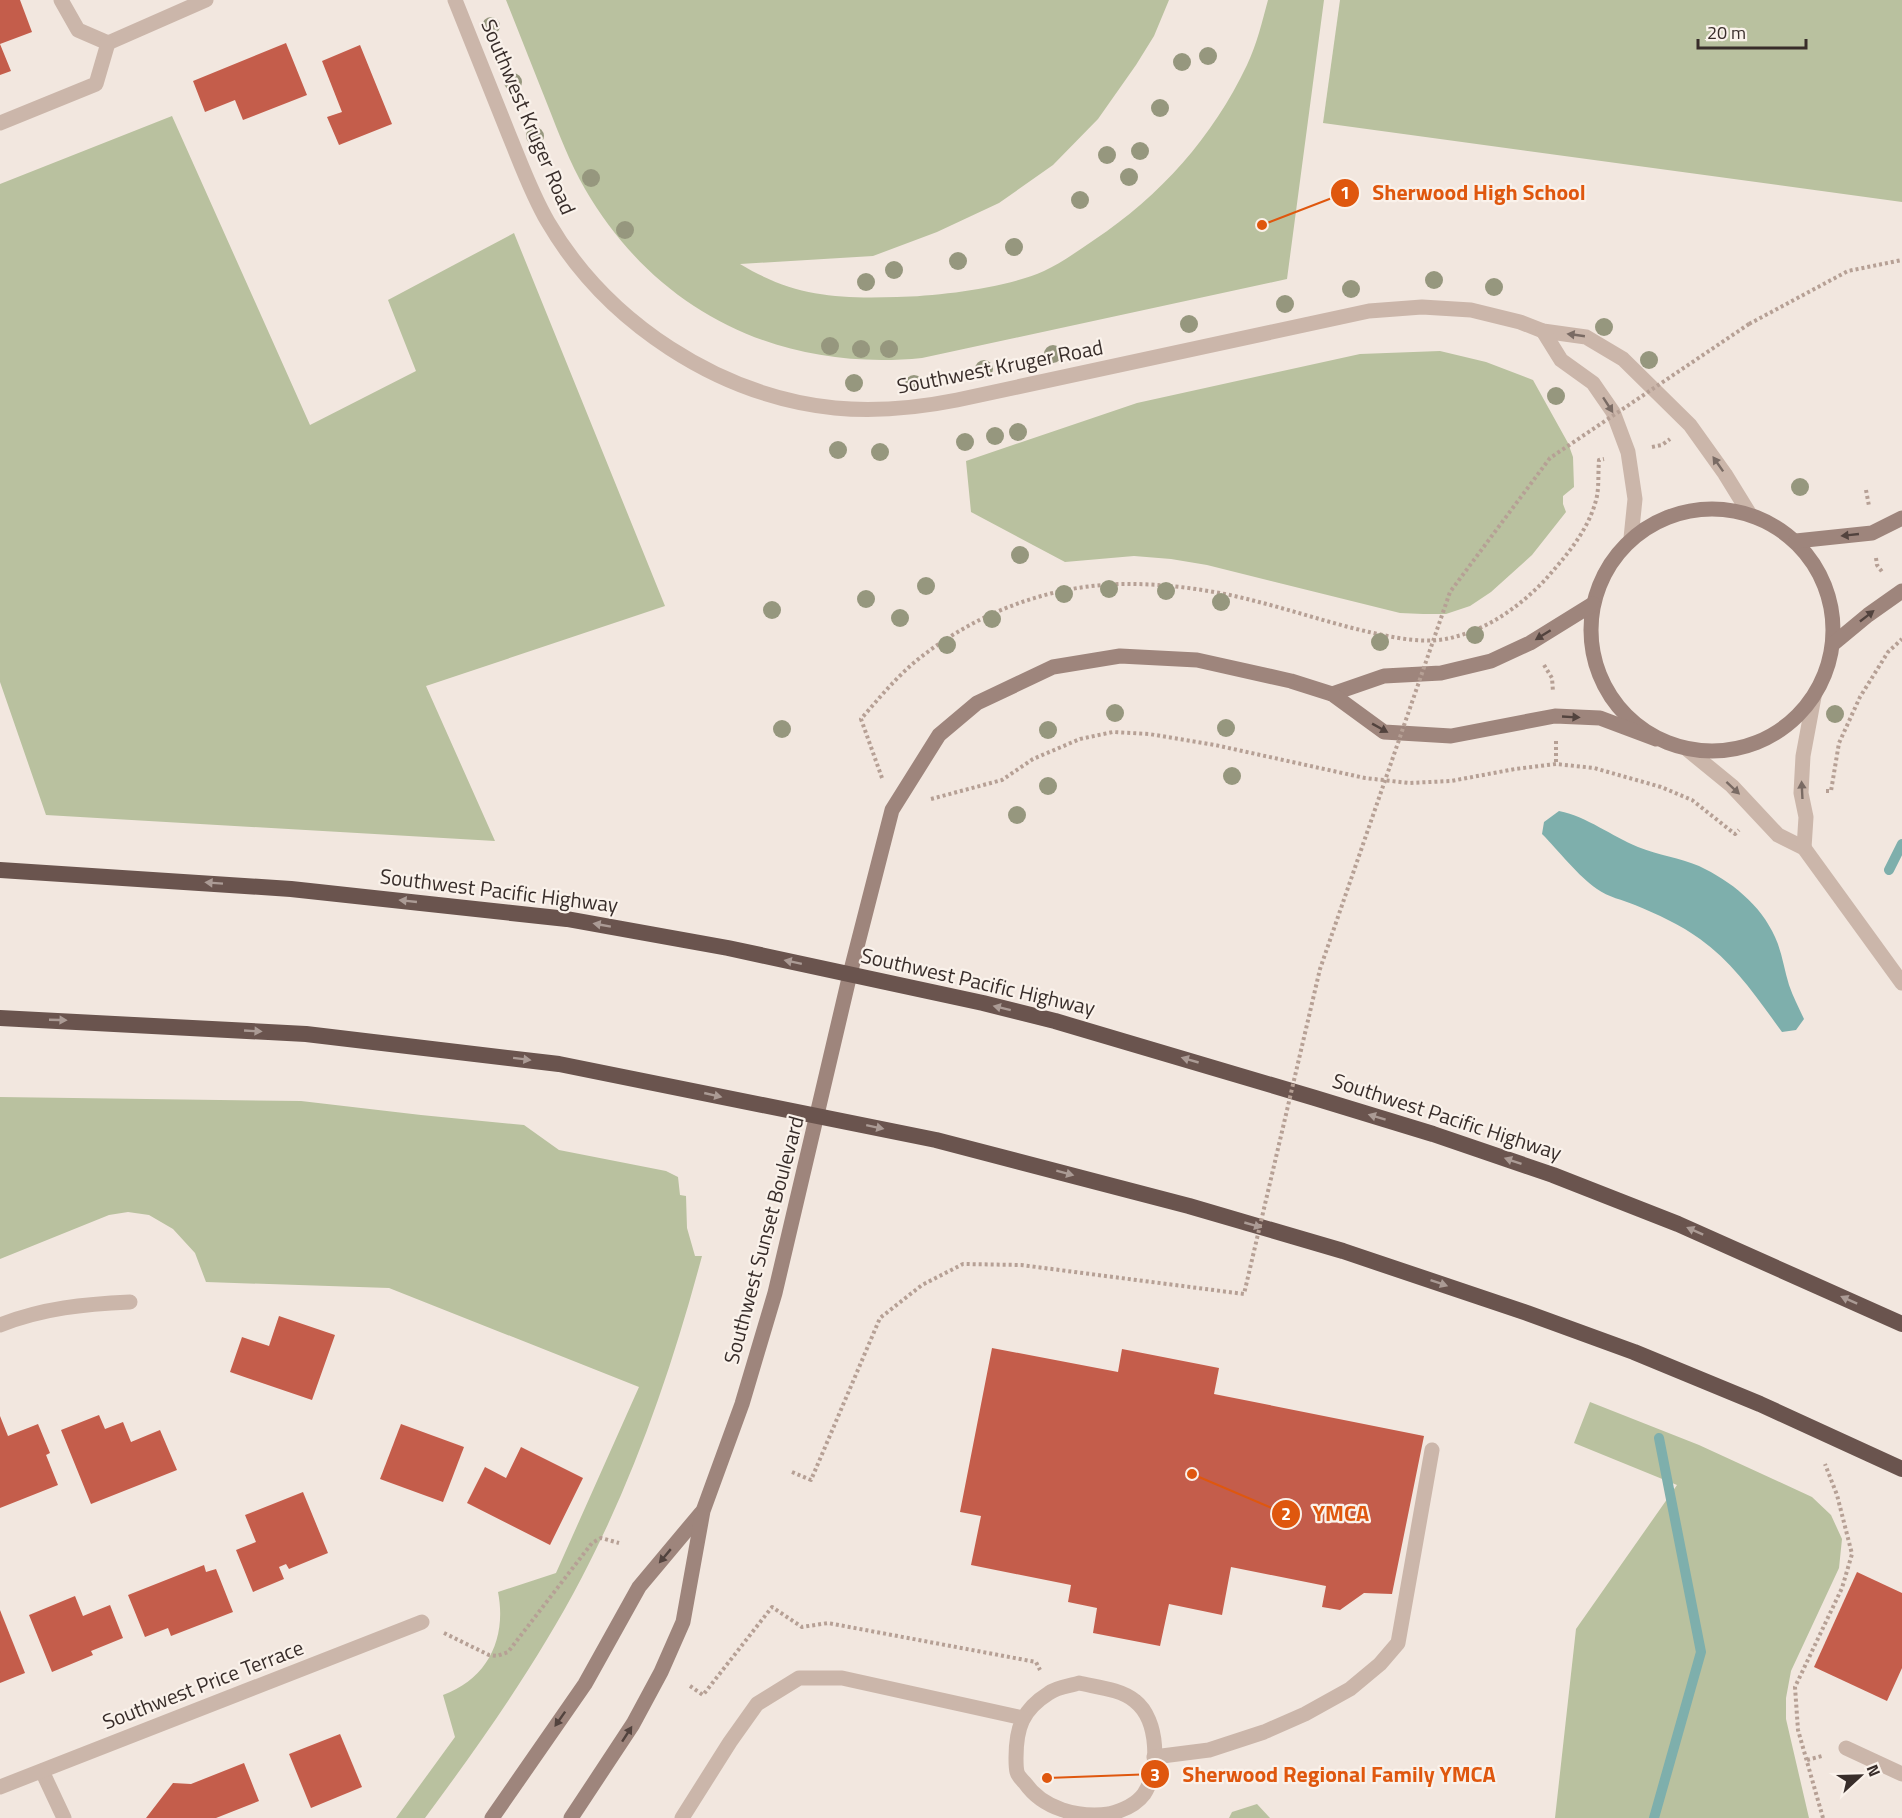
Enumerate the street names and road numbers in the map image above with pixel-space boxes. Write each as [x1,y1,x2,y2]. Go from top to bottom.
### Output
street label: Southwest Kruger Road [473,14,585,219]
street label: Southwest Kruger Road [894,330,1106,402]
street label: Southwest Pacific Highway [378,860,620,920]
street label: Southwest Pacific Highway [858,938,1099,1024]
street label: Southwest Pacific Highway [1328,1064,1566,1168]
street label: Southwest Sunset Boulevard [715,1112,812,1367]
street label: Southwest Price Terrace [97,1631,308,1737]

